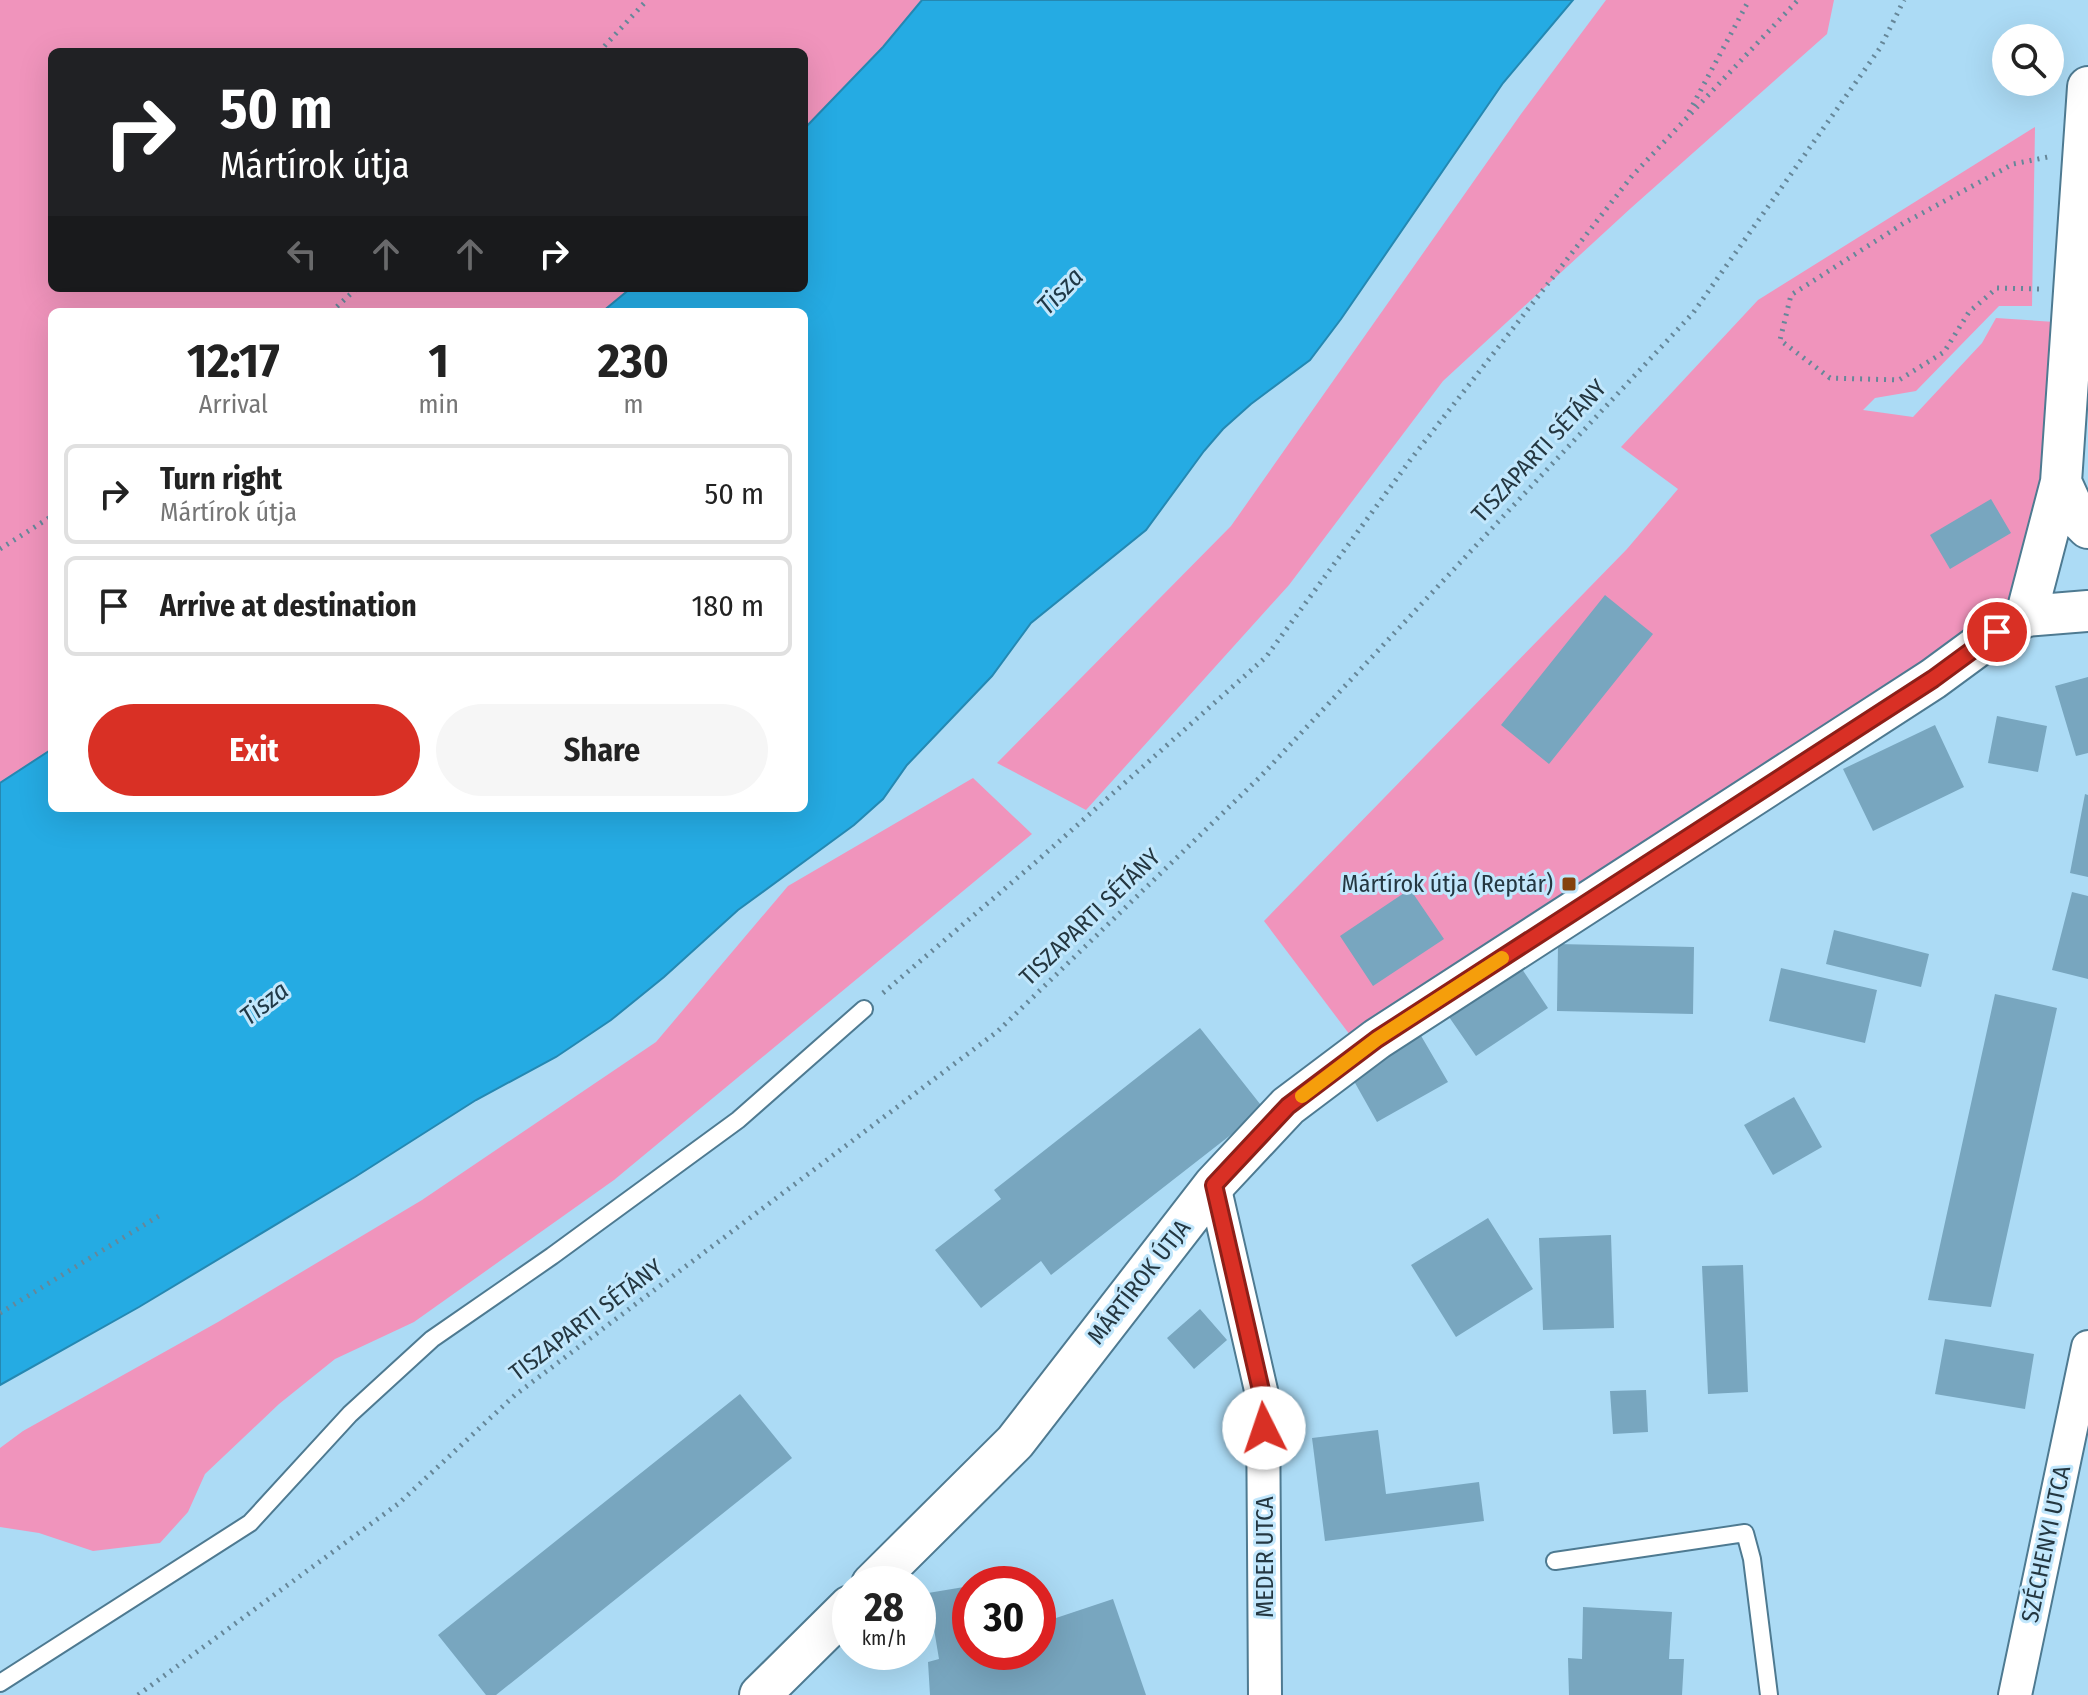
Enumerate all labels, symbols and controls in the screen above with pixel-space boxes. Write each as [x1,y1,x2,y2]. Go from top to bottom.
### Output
map controls [1992,24,2064,96]
button: search [1992,24,2064,96]
text: 50 m [220,76,332,143]
icon: right [88,80,192,184]
text: Mártírok útja [220,144,410,188]
icon: left [280,232,324,276]
icon: ahead [364,232,408,276]
icon: ahead [448,232,492,276]
icon: right [532,232,576,276]
water label: Tisza [1031,261,1090,321]
text: 12:17 [187,332,280,390]
text: 1 [429,332,449,390]
text: 230 [598,332,669,390]
street label: TISZAPARTI SÉTÁNY [1465,373,1612,528]
text: Arrival [199,389,268,420]
text: min [419,389,459,420]
text: m [623,389,643,420]
text: Turn right [160,461,282,497]
icon: right [92,472,136,516]
text: 50 m [704,476,764,512]
text: Mártírok útja [160,497,297,528]
icon: arrive [92,584,136,628]
text: Arrive at destination [160,588,417,624]
text: 180 m [692,588,764,624]
pin [1963,598,2031,666]
icon: arrive [1975,610,2019,654]
button: Exit [88,704,420,796]
button: Share [436,704,768,796]
street label: TISZAPARTI SÉTÁNY [1013,842,1166,991]
place label: Mártírok útja (Reptár) [1342,870,1553,898]
marker: Mártírok útja (Reptár) [1560,875,1578,893]
water label: Tisza [234,975,295,1032]
street label: MÁRTÍROK ÚTJA [1081,1213,1196,1350]
street label: TISZAPARTI SÉTÁNY [503,1252,668,1387]
position arrow [1222,1386,1306,1470]
street label: SZÉCHENYI UTCA [2015,1463,2076,1625]
street label: MEDER UTCA [1251,1496,1279,1618]
speed limit sign: 30 [952,1566,1056,1670]
text: 28 [864,1584,904,1632]
text: km/h [862,1626,906,1650]

